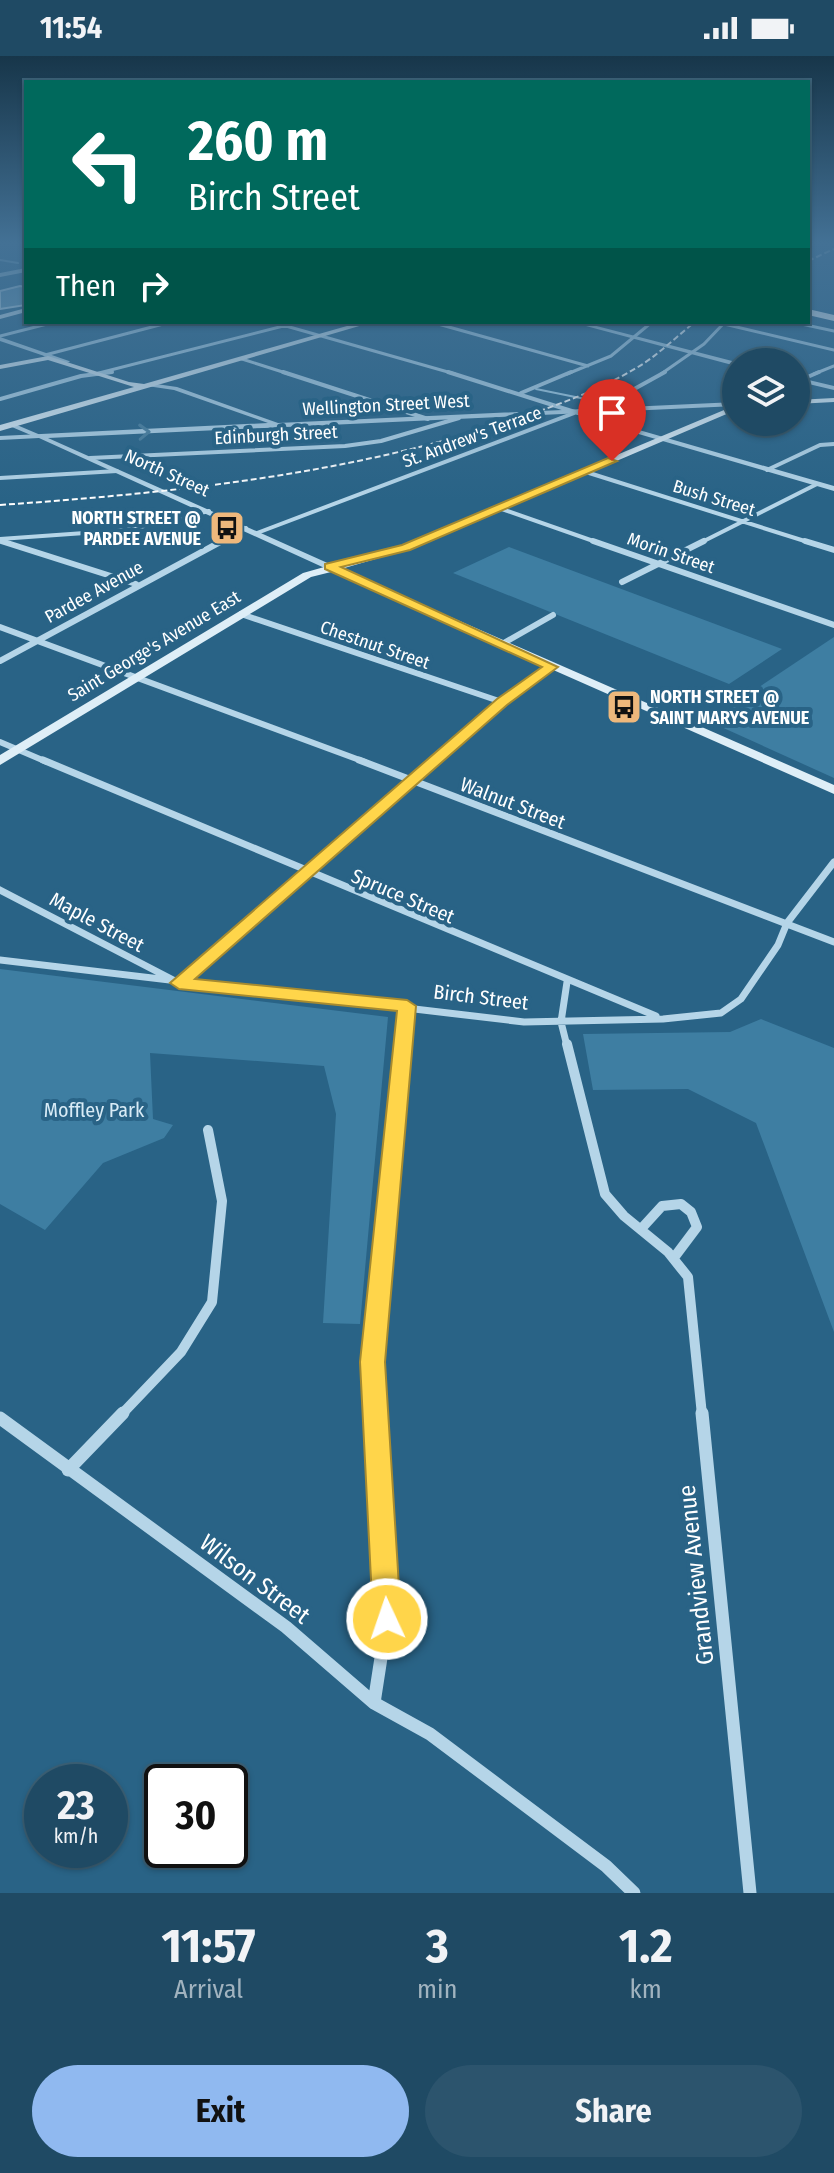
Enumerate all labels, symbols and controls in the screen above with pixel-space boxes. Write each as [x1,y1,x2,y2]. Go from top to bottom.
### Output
text: 11:54 [40,10,102,46]
text: 260 m [188,108,328,175]
icon: left [56,112,160,216]
text: Birch Street [188,176,360,220]
icon: right [132,264,176,308]
text: Then [56,268,116,304]
map controls [722,348,810,436]
button: layers [722,348,810,436]
pin [578,379,646,461]
street label: Wellington Street West [302,390,470,420]
icon: arrive [590,391,634,435]
street label: St. Andrew's Terrace [399,402,545,472]
street label: Edinburgh Street [214,421,338,449]
one-way arrow [138,424,151,441]
street label: North Street [121,445,213,502]
street label: Bush Street [670,475,758,521]
place label: NORTH STREET @ PARDEE AVENUE [72,507,201,550]
bus stop icon: NORTH STREET @ PARDEE AVENUE [208,509,246,547]
street label: Morin Street [624,528,718,578]
street label: Pardee Avenue [41,556,147,628]
street label: Saint George's Avenue East [64,586,244,706]
street label: Chestnut Street [317,616,433,674]
place label: NORTH STREET @ SAINT MARYS AVENUE [650,686,810,729]
bus stop icon: NORTH STREET @ SAINT MARYS AVENUE [605,688,643,726]
street label: Walnut Street [457,772,569,834]
street label: Spruce Street [348,863,459,929]
street label: Maple Street [46,887,149,957]
street label: Birch Street [432,979,530,1015]
park label: Moffley Park [44,1098,145,1122]
street label: Grandview Avenue [673,1484,719,1666]
street label: Wilson Street [194,1529,316,1630]
position arrow [345,1577,429,1661]
speed limit sign: 30 [144,1764,248,1868]
text: 23 [57,1782,95,1830]
text: km/h [54,1824,98,1848]
text: 11:57 [162,1917,256,1975]
text: 3 [426,1917,449,1975]
text: 1.2 [619,1917,672,1975]
text: Arrival [174,1974,243,2005]
text: min [417,1974,457,2005]
text: km [630,1974,662,2005]
button: Exit [32,2065,409,2157]
button: Share [425,2065,802,2157]

